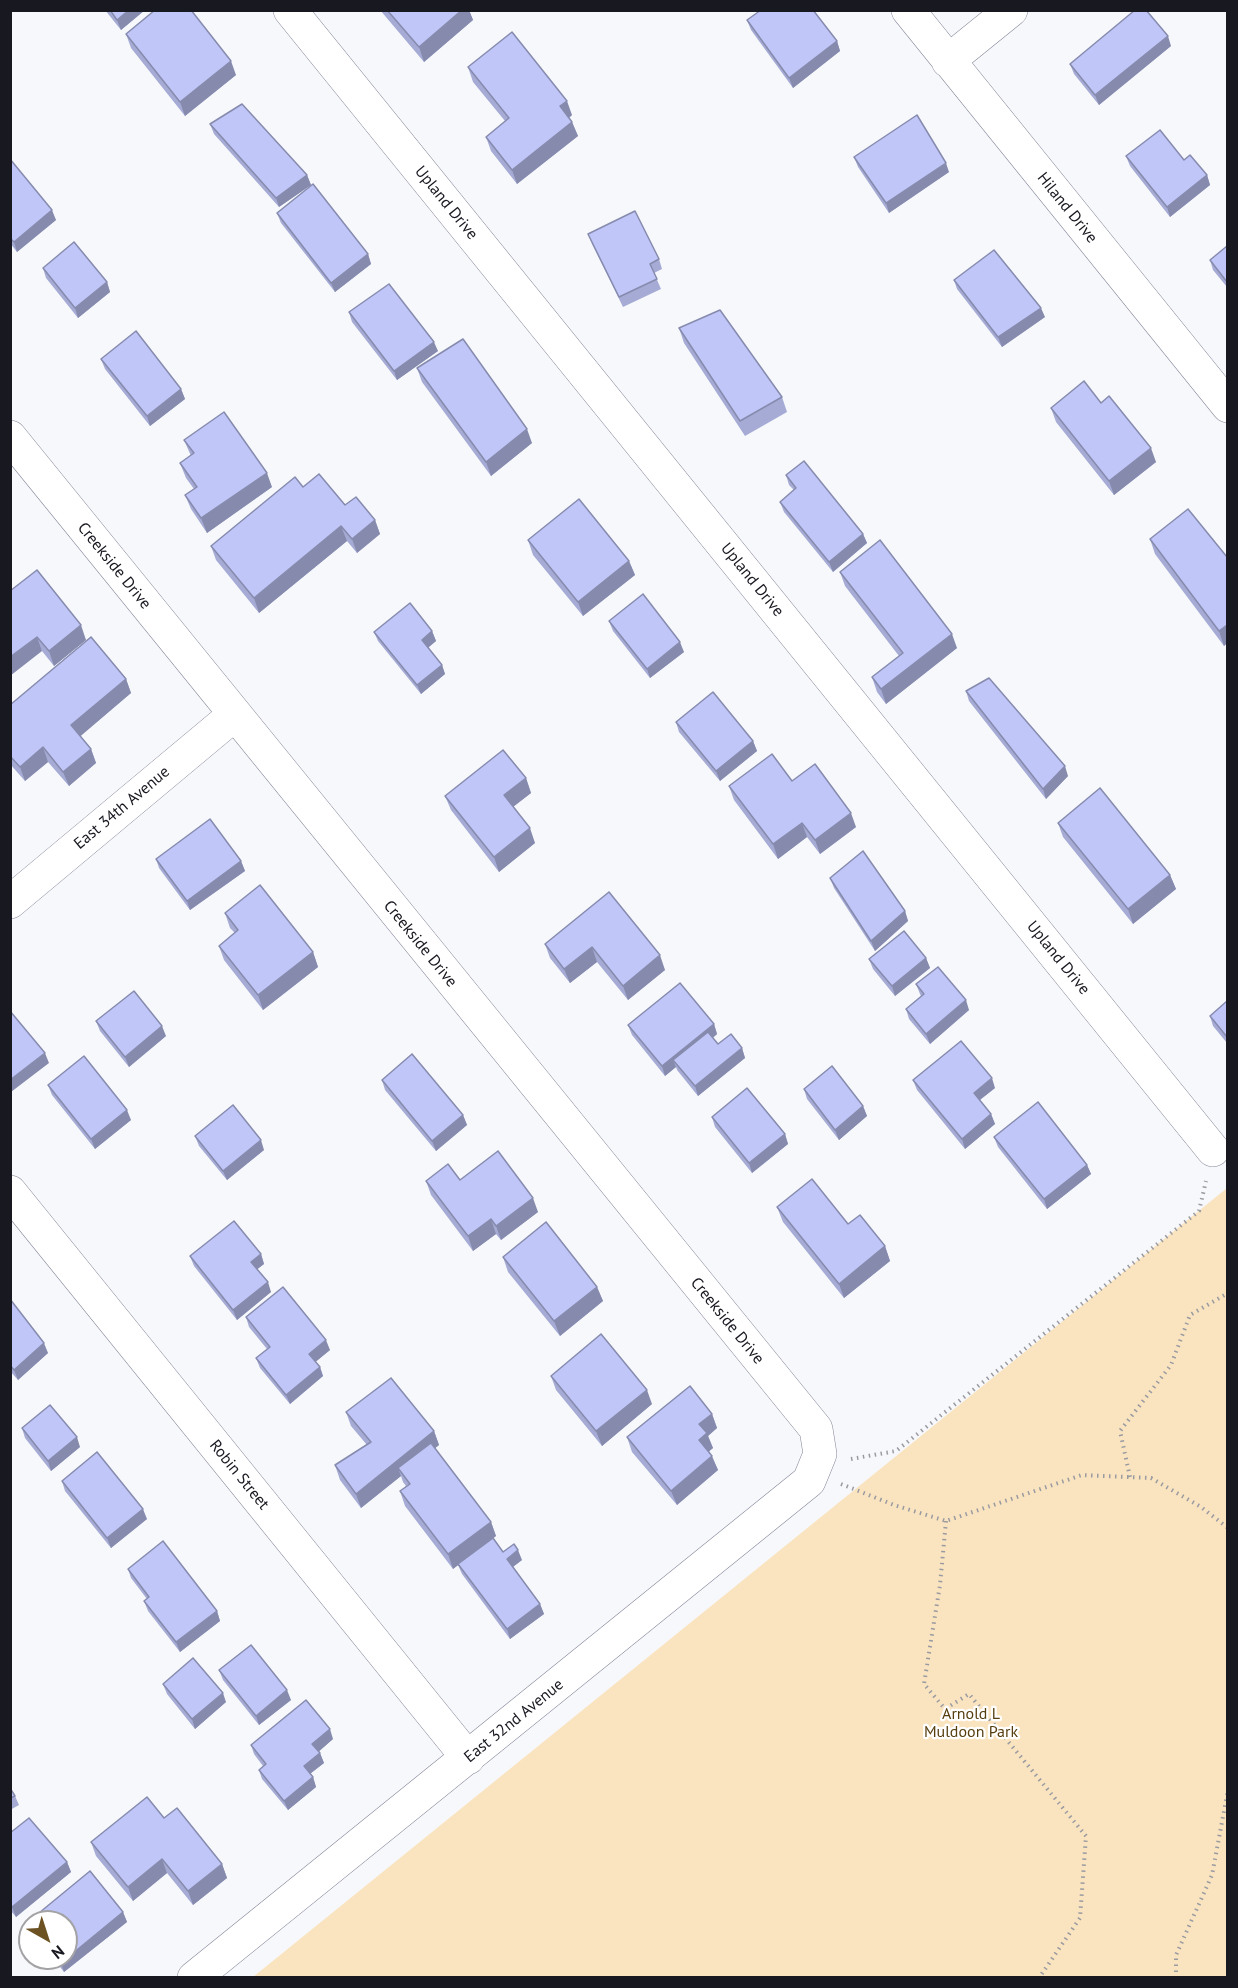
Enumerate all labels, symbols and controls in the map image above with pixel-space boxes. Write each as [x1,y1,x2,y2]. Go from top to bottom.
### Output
street label: Upland Drive [410,162,482,244]
street label: Hiland Drive [1033,169,1101,247]
street label: Creekside Drive [73,519,155,613]
street label: Upland Drive [716,539,788,621]
street label: East 34th Avenue [70,762,174,854]
street label: Creekside Drive [379,897,461,991]
street label: Upland Drive [1022,917,1094,999]
street label: Creekside Drive [686,1274,768,1368]
street label: Robin Street [205,1436,273,1514]
street label: East 32nd Avenue [461,1675,567,1767]
park label: Arnold L Muldoon Park [924,1704,1018,1742]
north arrow [18,1910,78,1970]
text: N [48,1941,68,1964]

